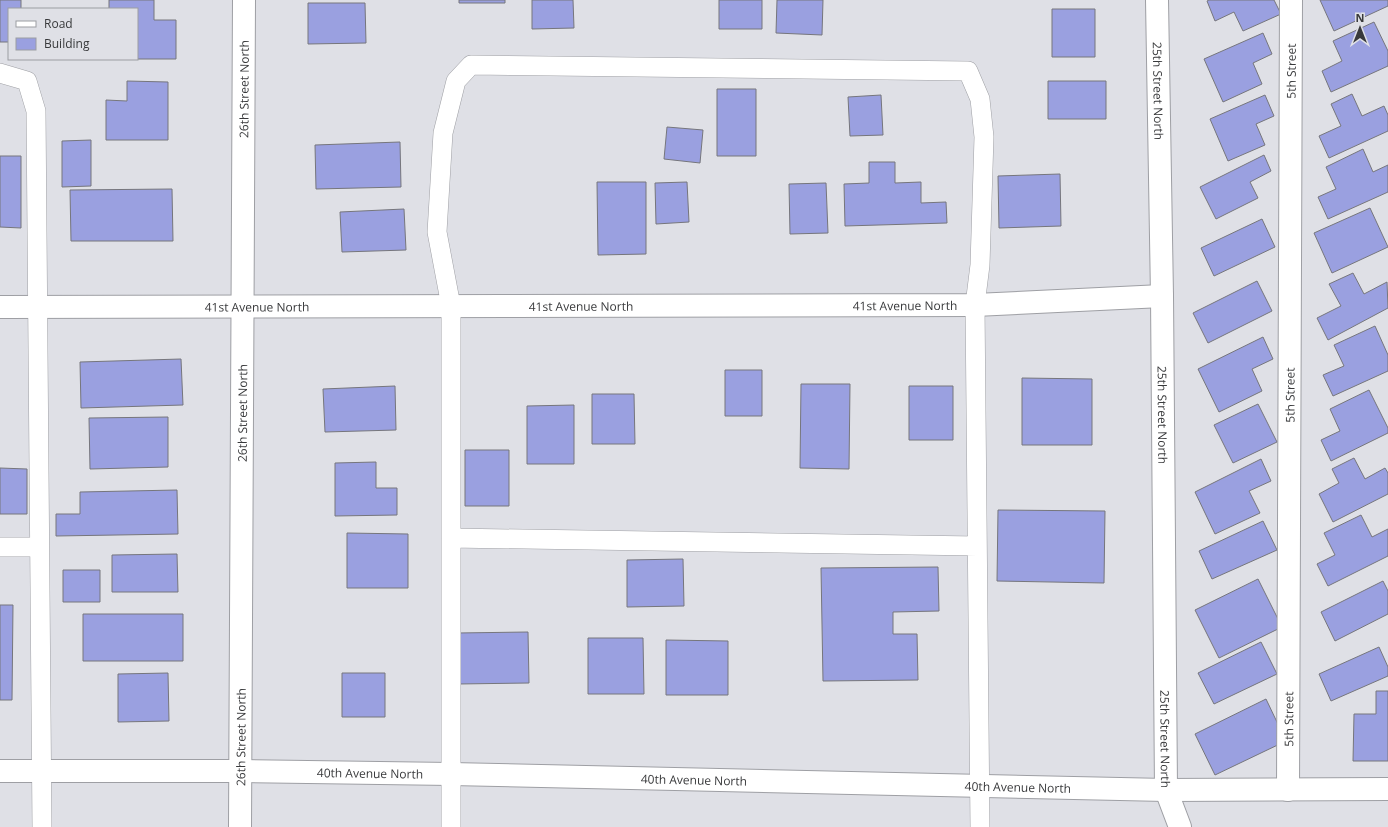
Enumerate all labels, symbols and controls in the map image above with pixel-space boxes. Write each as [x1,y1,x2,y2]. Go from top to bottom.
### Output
legend [8,8,138,60]
north arrow [1340,8,1380,48]
text: N [1356,10,1364,25]
text: Road [44,15,73,32]
text: Building [44,35,90,52]
street label: 26th Street North [235,40,252,138]
street label: 25th Street North [1149,42,1168,140]
street label: 5th Street [1282,43,1299,99]
street label: 41st Avenue North [529,297,633,314]
street label: 41st Avenue North [853,297,957,314]
street label: 41st Avenue North [205,298,309,315]
street label: 26th Street North [233,364,251,462]
street label: 25th Street North [1154,366,1172,464]
street label: 5th Street [1281,367,1298,423]
street label: 26th Street North [232,688,249,786]
street label: 25th Street North [1157,690,1174,788]
street label: 5th Street [1280,691,1297,747]
street label: 40th Avenue North [317,764,423,782]
street label: 40th Avenue North [641,770,747,789]
street label: 40th Avenue North [965,777,1071,796]

